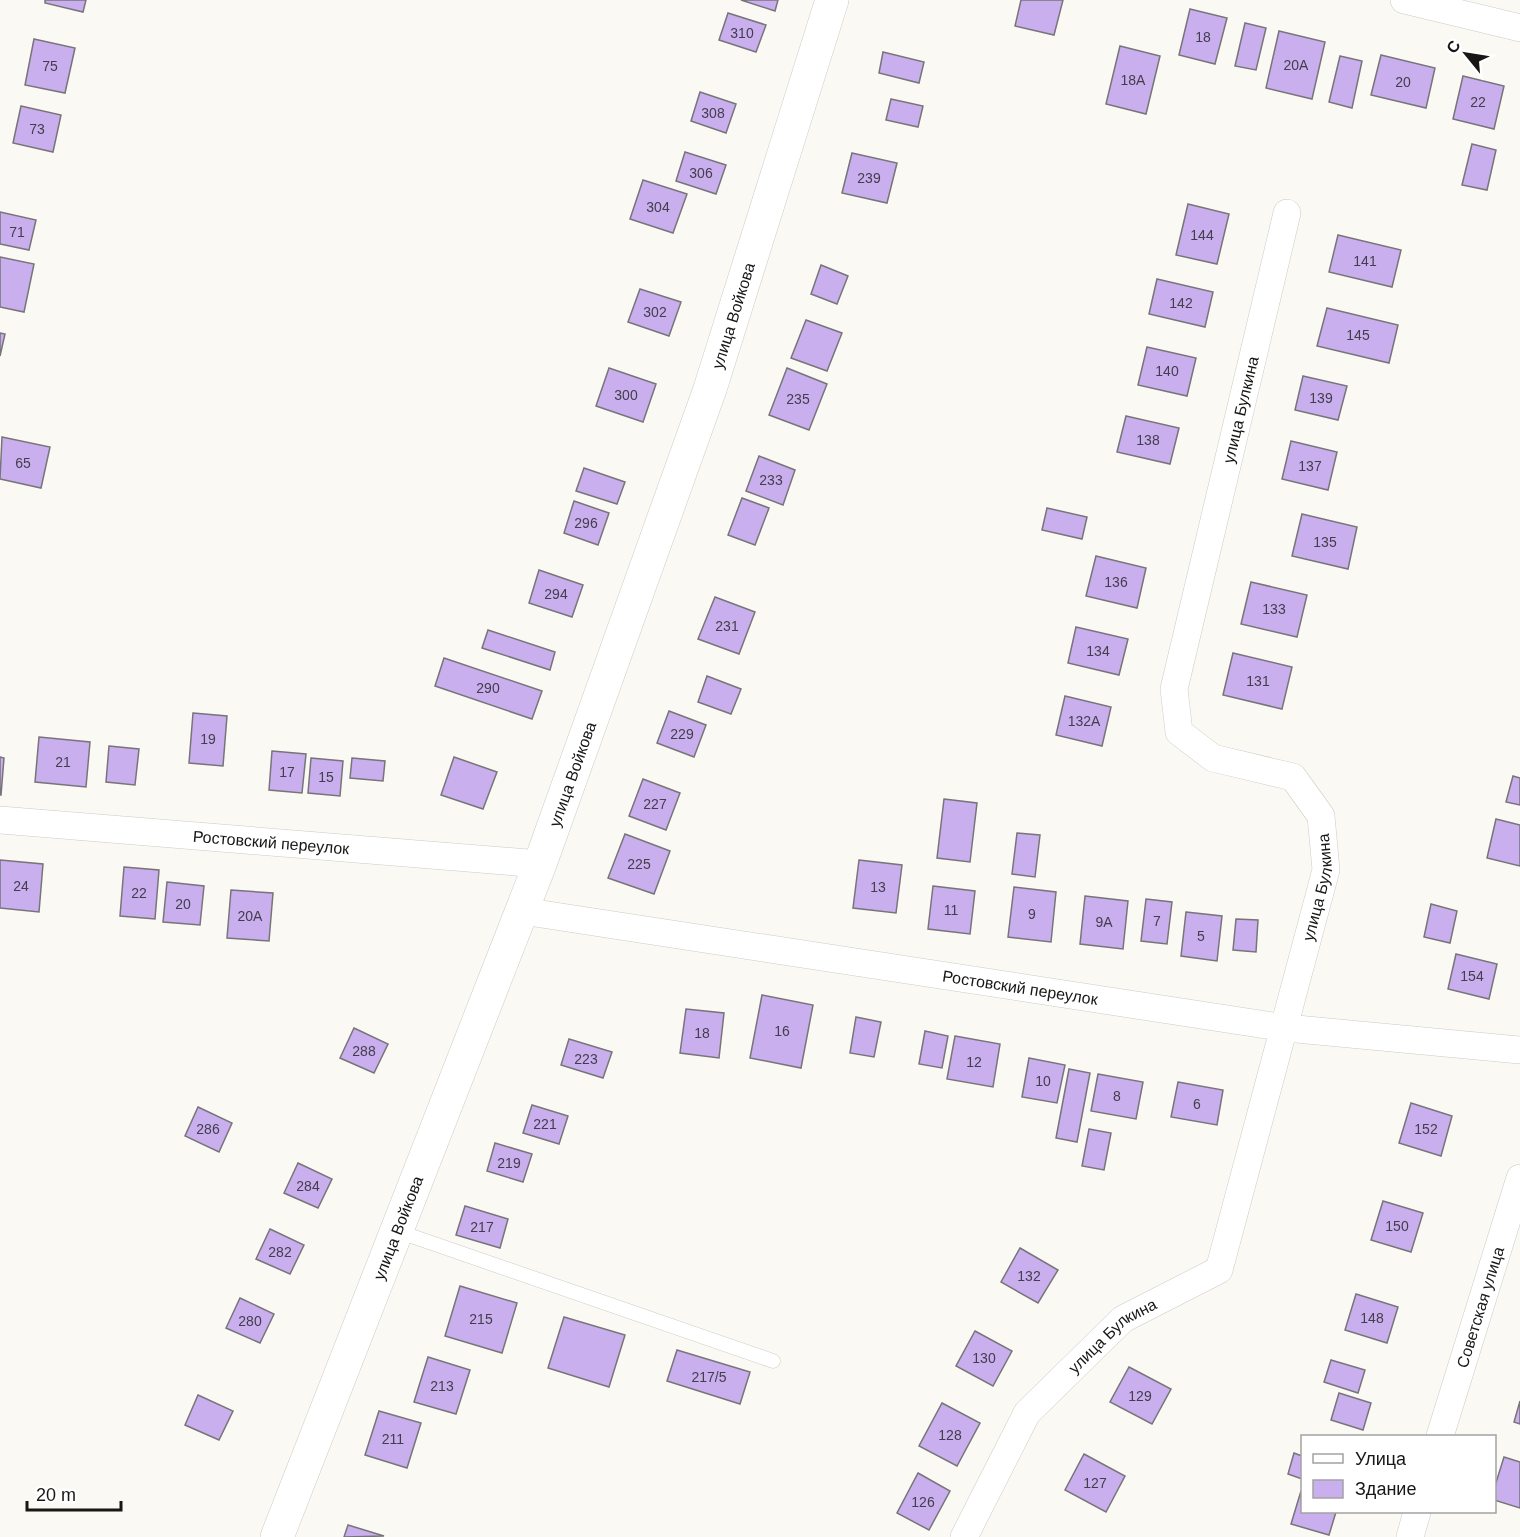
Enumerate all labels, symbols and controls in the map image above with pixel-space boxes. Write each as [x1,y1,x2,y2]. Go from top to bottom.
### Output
north arrow [1436,24,1496,84]
house number: 310 [730,25,754,41]
house number: 18 [1195,29,1211,45]
text: С [1443,37,1464,56]
house number: 20А [1284,57,1309,73]
house number: 75 [42,58,58,74]
house number: 18А [1121,72,1146,88]
house number: 20 [1395,74,1411,90]
house number: 22 [1470,94,1486,110]
house number: 308 [701,105,725,121]
house number: 73 [29,121,45,137]
house number: 306 [689,165,713,181]
house number: 239 [857,170,881,186]
house number: 304 [646,199,670,215]
house number: 71 [9,224,25,240]
house number: 144 [1190,227,1214,243]
house number: 141 [1353,253,1377,269]
street label: улица Войкова [708,260,758,371]
house number: 142 [1169,295,1193,311]
house number: 302 [643,304,667,320]
house number: 145 [1346,327,1370,343]
street label: улица Булкина [1219,354,1261,465]
house number: 140 [1155,363,1179,379]
house number: 300 [614,387,638,403]
house number: 139 [1309,390,1333,406]
house number: 235 [786,391,810,407]
house number: 138 [1136,432,1160,448]
house number: 65 [15,455,31,471]
house number: 137 [1298,458,1322,474]
house number: 233 [759,472,783,488]
house number: 296 [574,515,598,531]
house number: 135 [1313,534,1337,550]
house number: 136 [1104,574,1128,590]
house number: 294 [544,586,568,602]
house number: 133 [1262,601,1286,617]
house number: 231 [715,618,739,634]
house number: 134 [1086,643,1110,659]
house number: 131 [1246,673,1270,689]
house number: 290 [476,680,500,696]
house number: 132А [1068,713,1101,729]
street label: улица Войкова [546,719,599,829]
house number: 229 [670,726,694,742]
house number: 19 [200,731,216,747]
house number: 21 [55,754,71,770]
house number: 17 [279,764,295,780]
house number: 15 [318,769,334,785]
house number: 227 [643,796,667,812]
street label: Ростовский переулок [192,827,351,857]
street label: улица Булкина [1299,833,1335,943]
house number: 225 [627,856,651,872]
house number: 24 [13,878,29,894]
house number: 13 [870,879,886,895]
house number: 22 [131,885,147,901]
house number: 20 [175,896,191,912]
house number: 11 [944,902,958,918]
house number: 9 [1028,906,1036,922]
house number: 20А [238,908,263,924]
house number: 7 [1153,913,1161,929]
house number: 9А [1095,914,1113,930]
house number: 5 [1197,928,1205,944]
street label: Ростовский переулок [941,967,1100,1008]
house number: 154 [1460,968,1484,984]
house number: 16 [774,1023,790,1039]
house number: 18 [694,1025,710,1041]
house number: 288 [352,1043,376,1059]
house number: 223 [574,1051,598,1067]
house number: 12 [966,1054,982,1070]
house number: 10 [1035,1073,1051,1089]
house number: 8 [1113,1088,1121,1104]
house number: 6 [1193,1096,1201,1112]
house number: 221 [533,1116,557,1132]
house number: 286 [196,1121,220,1137]
house number: 152 [1414,1121,1438,1137]
house number: 219 [497,1155,521,1171]
street label: улица Войкова [370,1173,426,1282]
house number: 284 [296,1178,320,1194]
house number: 150 [1385,1218,1409,1234]
house number: 217 [470,1219,494,1235]
house number: 282 [268,1244,292,1260]
street label: Советская улица [1453,1244,1507,1370]
house number: 132 [1017,1268,1041,1284]
street label: улица Булкина [1065,1295,1159,1376]
house number: 148 [1360,1310,1384,1326]
house number: 215 [469,1311,493,1327]
house number: 280 [238,1313,262,1329]
house number: 130 [972,1350,996,1366]
house number: 217/5 [691,1369,727,1385]
house number: 213 [430,1378,454,1394]
house number: 129 [1128,1388,1152,1404]
house number: 128 [938,1427,962,1443]
house number: 211 [382,1431,404,1447]
legend [1301,1435,1496,1513]
text: Улица [1355,1449,1407,1469]
scale bar [27,1474,122,1512]
house number: 127 [1083,1475,1107,1491]
text: Здание [1355,1479,1416,1499]
text: 20 m [36,1485,76,1505]
house number: 126 [911,1494,935,1510]

